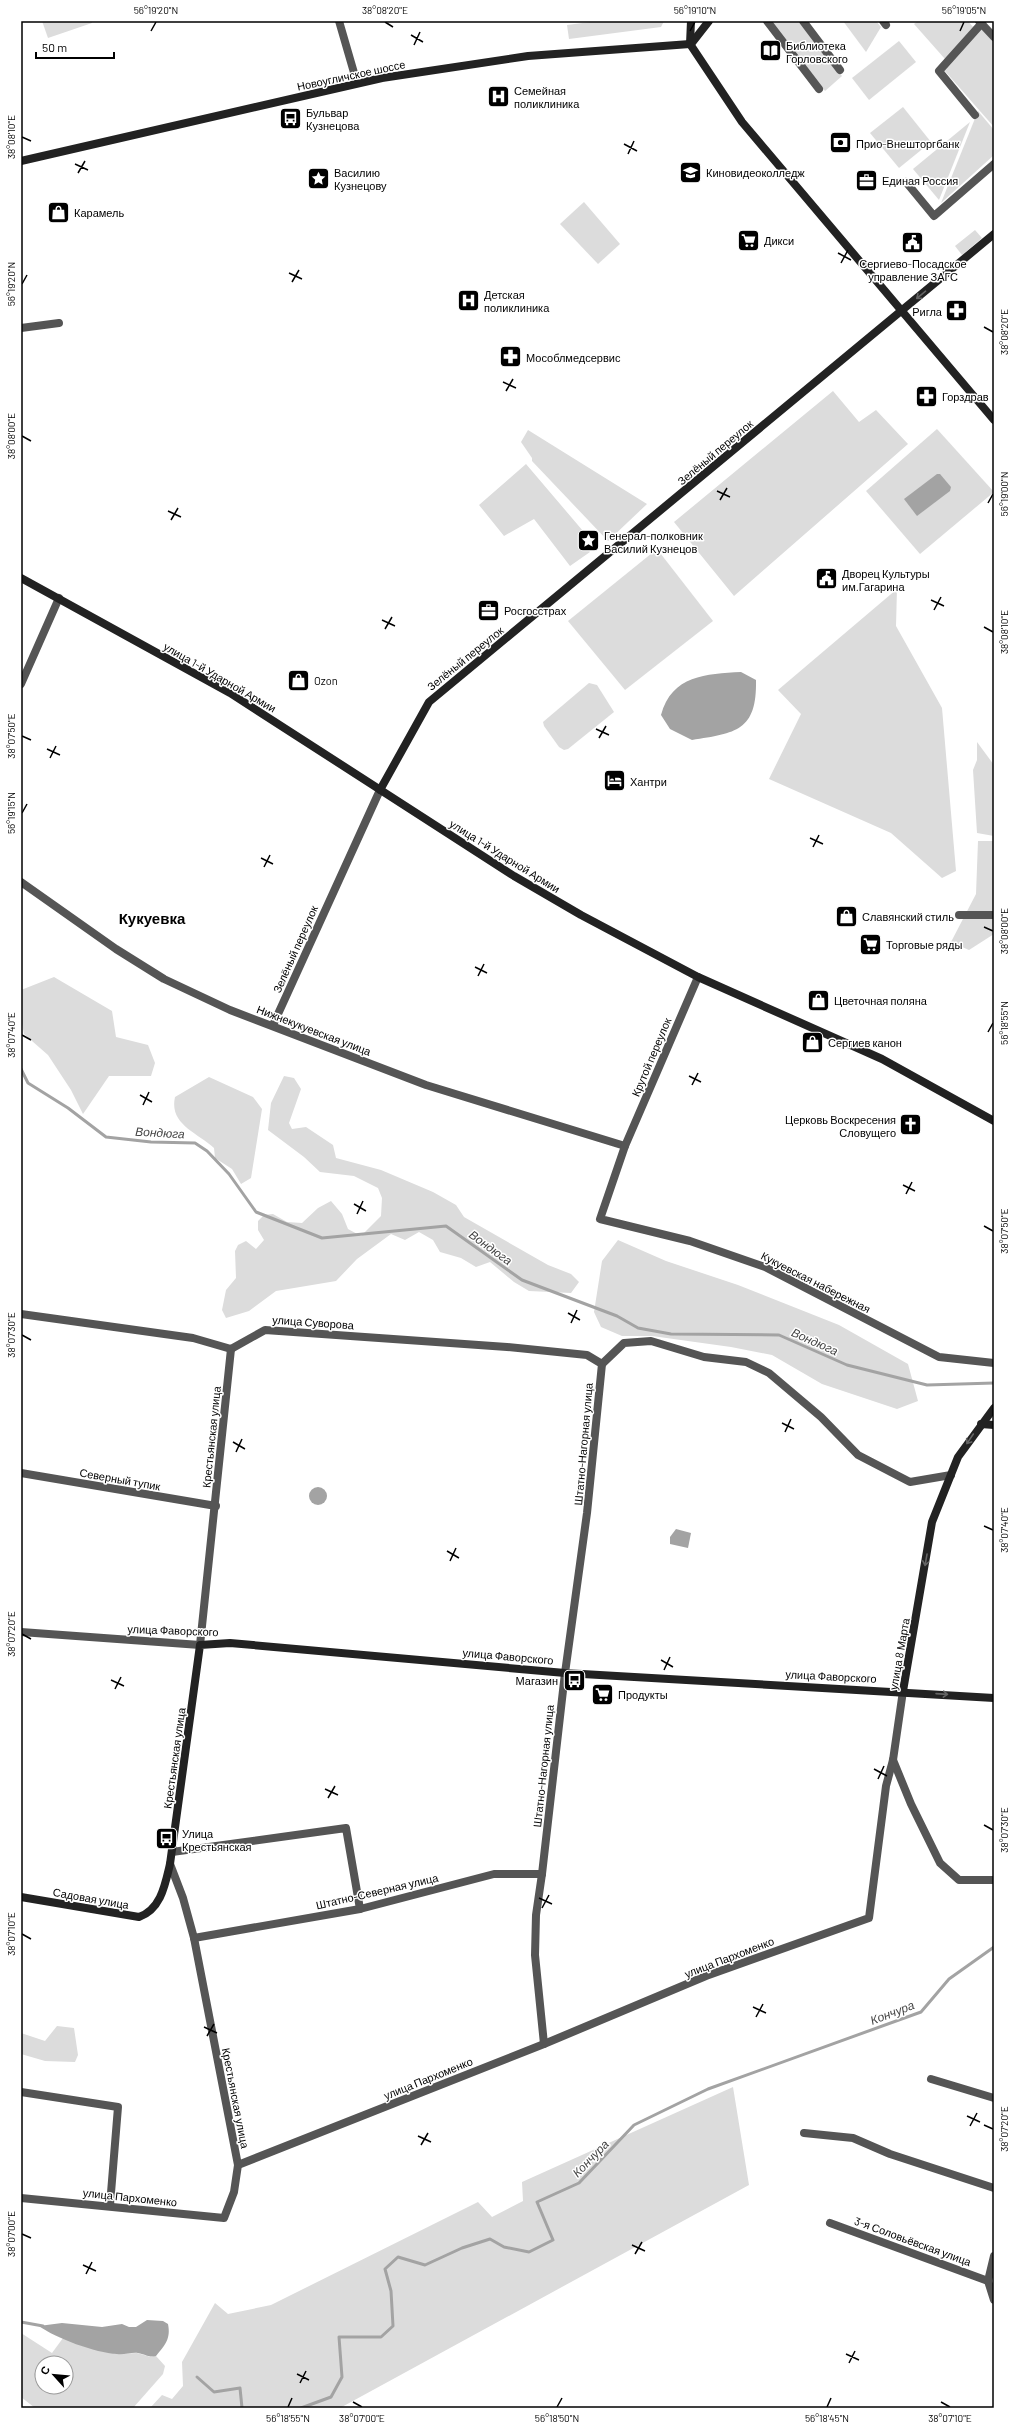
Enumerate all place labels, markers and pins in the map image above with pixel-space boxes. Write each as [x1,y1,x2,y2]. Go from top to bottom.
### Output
library icon: Библиотека Горловского [757,38,783,64]
place label: Библиотека Горловского [786,39,848,65]
hospital icon: Семейная поликлиника [485,83,511,109]
place label: Семейная поликлиника [514,84,580,110]
bus stop icon: Бульвар Кузнецова [277,105,303,131]
place label: Бульвар Кузнецова [306,106,360,132]
bank icon: Прио-Внешторгбанк [827,130,853,156]
place label: Прио-Внешторгбанк [856,137,959,150]
school or university icon: Киновидеоколледж [677,159,703,185]
place icon: Василию Кузнецову [305,165,331,191]
place label: Василию Кузнецову [334,166,387,192]
place label: Киновидеоколледж [706,166,805,179]
office icon: Единая Россия [853,167,879,193]
place label: Единая Россия [882,174,958,187]
shop icon: Карамель [46,199,72,225]
place label: Карамель [74,206,124,219]
supermarket icon: Дикси [736,227,762,253]
public building icon: Сергиево-Посадское управление ЗАГС [900,230,926,256]
place label: Дикси [764,234,794,247]
place label: Сергиево-Посадское управление ЗАГС [859,257,967,283]
hospital icon: Детская поликлиника [455,287,481,313]
place label: Детская поликлиника [484,288,550,314]
pharmacy icon: Ригла [944,298,970,324]
place label: Ригла [912,305,943,318]
pharmacy icon: Мособлмедсервис [498,344,524,370]
place label: Мособлмедсервис [526,351,621,364]
pharmacy icon: Горздрав [913,383,939,409]
place label: Горздрав [942,390,989,403]
place icon: Генерал-полковник Василий Кузнецов [575,528,601,554]
place label: Генерал-полковник Василий Кузнецов [604,529,703,555]
public building icon: Дворец Культуры им.Гагарина [814,566,840,592]
place label: Дворец Культуры им.Гагарина [842,567,930,593]
office icon: Росгосстрах [475,597,501,623]
place label: Росгосстрах [504,604,567,617]
shop icon: Ozon [286,667,312,693]
place label: Ozon [314,674,338,687]
hotel icon: Хантри [601,768,627,794]
place label: Хантри [630,775,667,788]
shop icon: Славянский стиль [834,903,860,929]
place label: Славянский стиль [862,910,954,923]
supermarket icon: Торговые ряды [858,931,884,957]
place label: Торговые ряды [886,938,962,951]
shop icon: Цветочная поляна [806,987,832,1013]
place label: Цветочная поляна [834,994,928,1007]
shop icon: Сергиев канон [799,1029,825,1055]
place label: Сергиев канон [828,1036,902,1049]
church icon: Церковь Воскресения Словущего [898,1112,924,1138]
place label: Церковь Воскресения Словущего [785,1113,896,1139]
bus stop icon: Магазин [561,1667,587,1693]
place label: Магазин [516,1674,558,1687]
supermarket icon: Продукты [590,1681,616,1707]
place label: Продукты [618,1688,668,1701]
bus stop icon: Улица Крестьянская [154,1826,180,1852]
place label: Улица Крестьянская [182,1827,252,1853]

